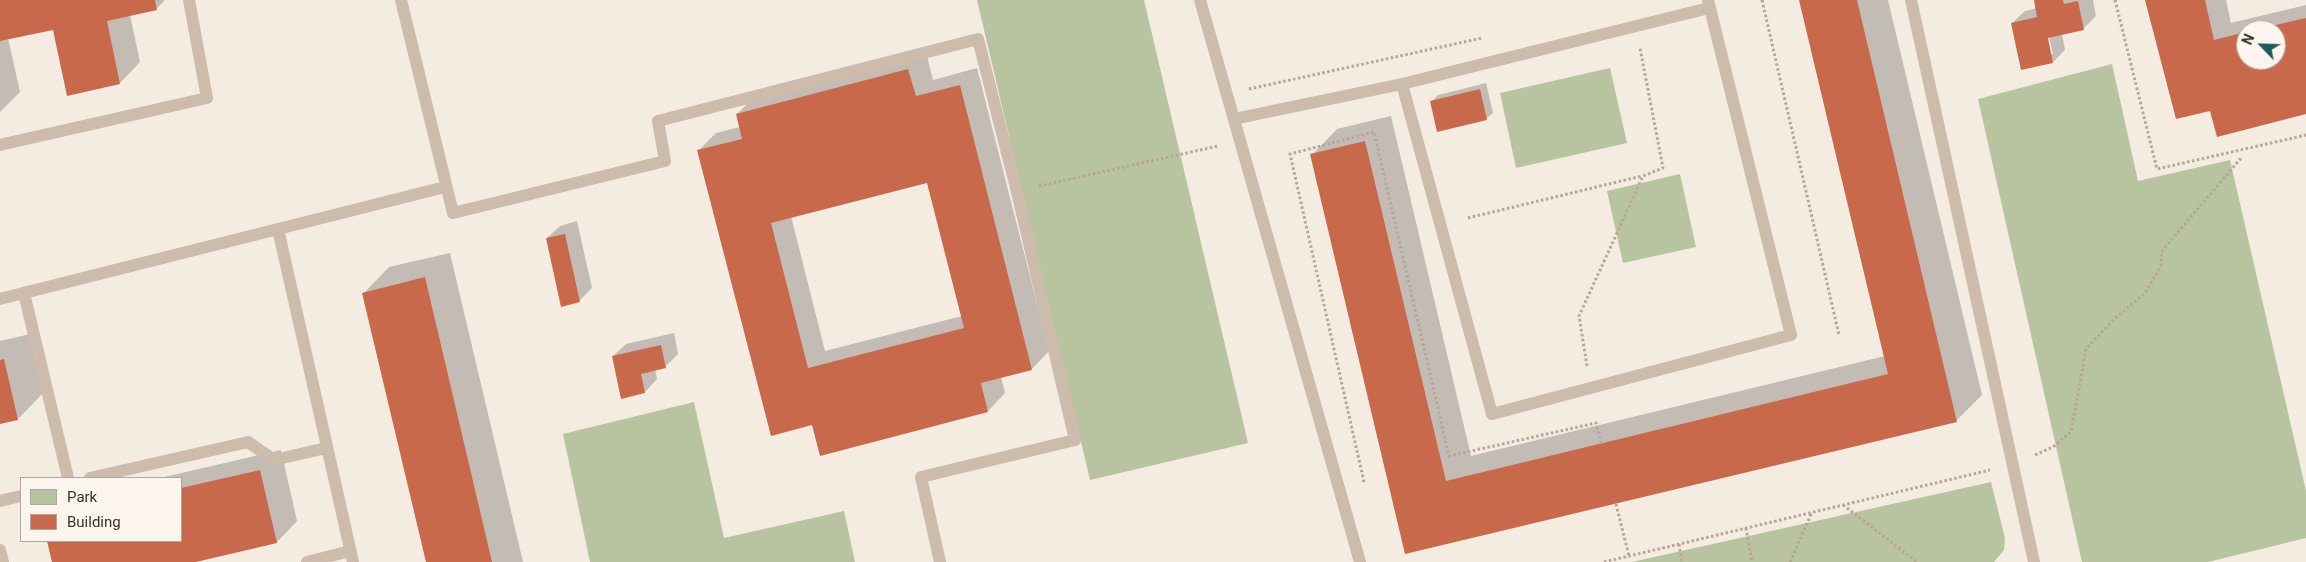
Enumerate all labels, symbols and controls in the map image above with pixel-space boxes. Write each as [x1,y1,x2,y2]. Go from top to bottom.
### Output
north arrow [2236,20,2286,70]
text: N [2239,32,2258,47]
legend [20,477,182,542]
text: Park [67,488,97,506]
text: Building [67,513,121,531]

